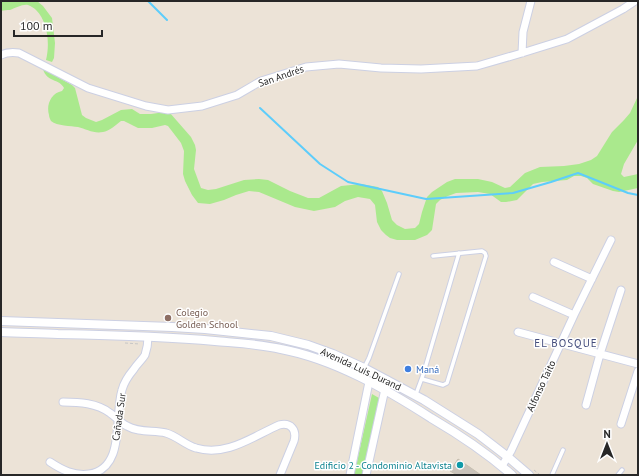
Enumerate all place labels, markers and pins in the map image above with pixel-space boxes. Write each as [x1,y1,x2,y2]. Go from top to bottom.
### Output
place label: Colegio Golden School [176,306,238,331]
marker: Colegio Golden School [163,313,173,323]
place label: Maná [416,363,439,376]
marker: Maná [403,364,413,374]
place label: Edificio 2 - Condominio Altavista [314,459,452,472]
marker: Edificio 2 - Condominio Altavista [455,460,465,470]

